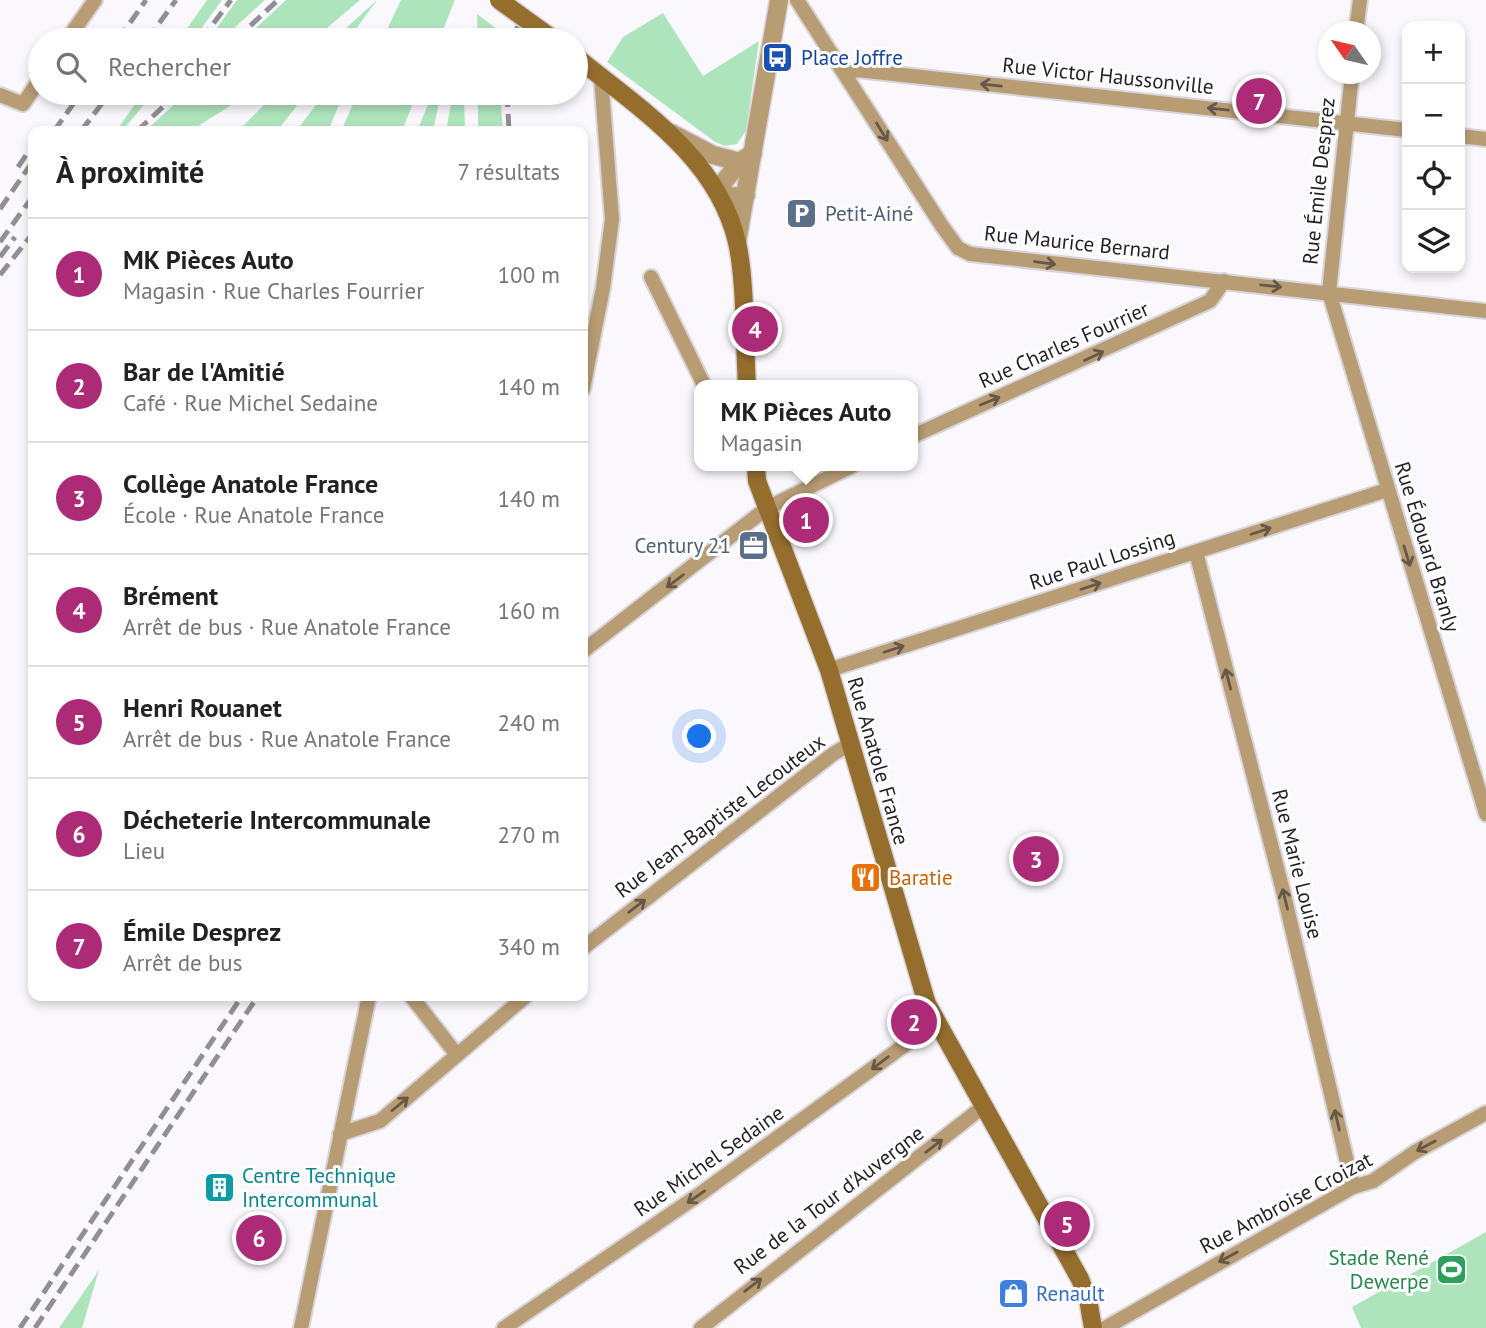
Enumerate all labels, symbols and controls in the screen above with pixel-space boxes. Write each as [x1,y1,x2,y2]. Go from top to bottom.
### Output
north arrow [1318,21,1381,84]
map controls [1402,21,1465,273]
button: + [1402,21,1465,84]
search box [28,28,588,105]
bus stop icon: Place Joffre [761,41,795,75]
place label: Place Joffre [801,44,903,71]
icon: search [52,48,90,86]
text: Rechercher [108,50,231,83]
street label: Rue Victor Haussonville [1001,51,1215,100]
pin: 7 [1236,75,1282,127]
one-way arrow [981,78,1003,91]
button: − [1402,84,1465,147]
street label: Rue Émile Desprez [1296,96,1341,266]
one-way arrow [1207,103,1229,116]
one-way arrow [876,121,890,141]
button: locate [1402,147,1465,210]
text: À proximité [56,152,204,191]
text: 7 résultats [458,157,560,186]
parking icon: Petit-Ainé [785,197,819,231]
place label: Petit-Ainé [825,200,913,227]
button: layers [1402,210,1465,273]
street label: Rue Maurice Bernard [983,219,1171,266]
text: MK Pièces Auto [123,243,294,276]
one-way arrow [1033,257,1055,270]
text: 1 [72,260,86,289]
text: 100 m [498,260,560,289]
text: Magasin · Rue Charles Fourrier [123,276,424,305]
one-way arrow [1259,280,1282,293]
street label: Rue Charles Fourrier [975,295,1153,394]
pin: 4 [732,303,778,355]
one-way arrow [1082,349,1104,362]
text: Bar de l'Amitié [123,355,285,388]
text: 2 [72,372,86,401]
text: 140 m [498,372,560,401]
popup [694,380,918,471]
text: Café · Rue Michel Sedaine [123,388,378,417]
one-way arrow [979,394,1001,407]
text: MK Pièces Auto [721,395,891,428]
text: Magasin [721,428,802,457]
street label: Rue Édouard Branly [1389,458,1466,635]
text: Collège Anatole France [123,467,378,500]
text: 3 [72,484,86,513]
text: 140 m [498,484,560,513]
pin: 1 [783,494,829,546]
text: École · Rue Anatole France [123,500,384,529]
street label: Rue Paul Lossing [1026,523,1178,596]
one-way arrow [1249,524,1271,536]
office icon: Century 21 [737,529,771,563]
place label: Century 21 [634,532,731,559]
one-way arrow [1402,544,1414,566]
one-way arrow [666,573,684,588]
text: Brément [123,579,218,612]
one-way arrow [1080,579,1102,592]
text: 4 [72,596,86,625]
text: 160 m [498,596,560,625]
text: Arrêt de bus · Rue Anatole France [123,612,451,641]
one-way arrow [882,642,904,655]
one-way arrow [1221,668,1234,691]
street label: Rue Anatole France [842,674,915,848]
text: Henri Rouanet [123,691,282,724]
text: 5 [72,708,86,737]
text: 240 m [498,708,560,737]
your location [682,719,716,753]
text: Arrêt de bus · Rue Anatole France [123,724,451,753]
street label: Rue Jean-Baptiste Lecouteux [609,728,830,903]
street label: Rue Marie Louise [1266,786,1329,942]
text: Décheterie Intercommunale [123,803,431,836]
text: 6 [72,820,86,849]
text: 270 m [498,820,560,849]
pin: 3 [1013,833,1059,885]
text: Lieu [123,836,165,865]
restaurant icon: Baratie [849,861,883,895]
place label: Baratie [889,864,953,891]
one-way arrow [1278,888,1291,911]
one-way arrow [627,898,645,913]
text: Émile Desprez [123,915,281,948]
text: 7 [72,932,86,961]
text: 340 m [498,932,560,961]
text: Arrêt de bus [123,948,242,977]
pin: 2 [891,996,937,1048]
one-way arrow [871,1056,890,1071]
one-way arrow [391,1096,409,1112]
street label: Rue Michel Sedaine [629,1099,789,1222]
one-way arrow [1330,1109,1343,1132]
street label: Rue de la Tour d'Auvergne [728,1119,929,1280]
one-way arrow [924,1139,942,1154]
one-way arrow [1416,1140,1437,1153]
street label: Rue Ambroise Croizat [1195,1146,1377,1259]
place label: Centre Technique Intercommunal [242,1162,396,1213]
building icon: Centre Technique Intercommunal [202,1171,236,1205]
one-way arrow [687,1190,706,1204]
pin: 5 [1044,1198,1090,1250]
pin: 6 [236,1212,282,1264]
place label: Stade René Dewerpe [1328,1244,1429,1295]
one-way arrow [1219,1250,1239,1264]
sports icon: Stade René Dewerpe [1435,1253,1469,1287]
one-way arrow [744,1277,762,1292]
shop icon: Renault [996,1277,1030,1311]
place label: Renault [1036,1280,1105,1307]

